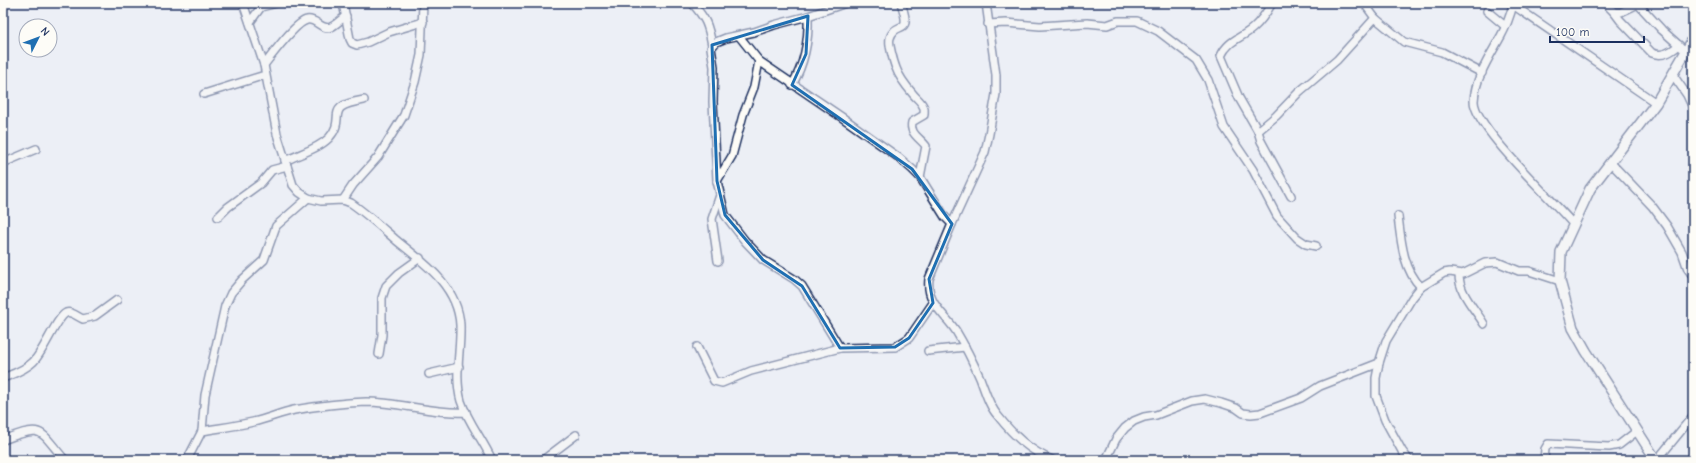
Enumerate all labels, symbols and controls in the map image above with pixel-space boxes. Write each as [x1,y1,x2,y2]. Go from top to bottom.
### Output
north arrow [18,18,58,58]
scale bar [1550,18,1644,44]
text: N [38,25,52,39]
text: 100 m [1556,25,1589,39]

